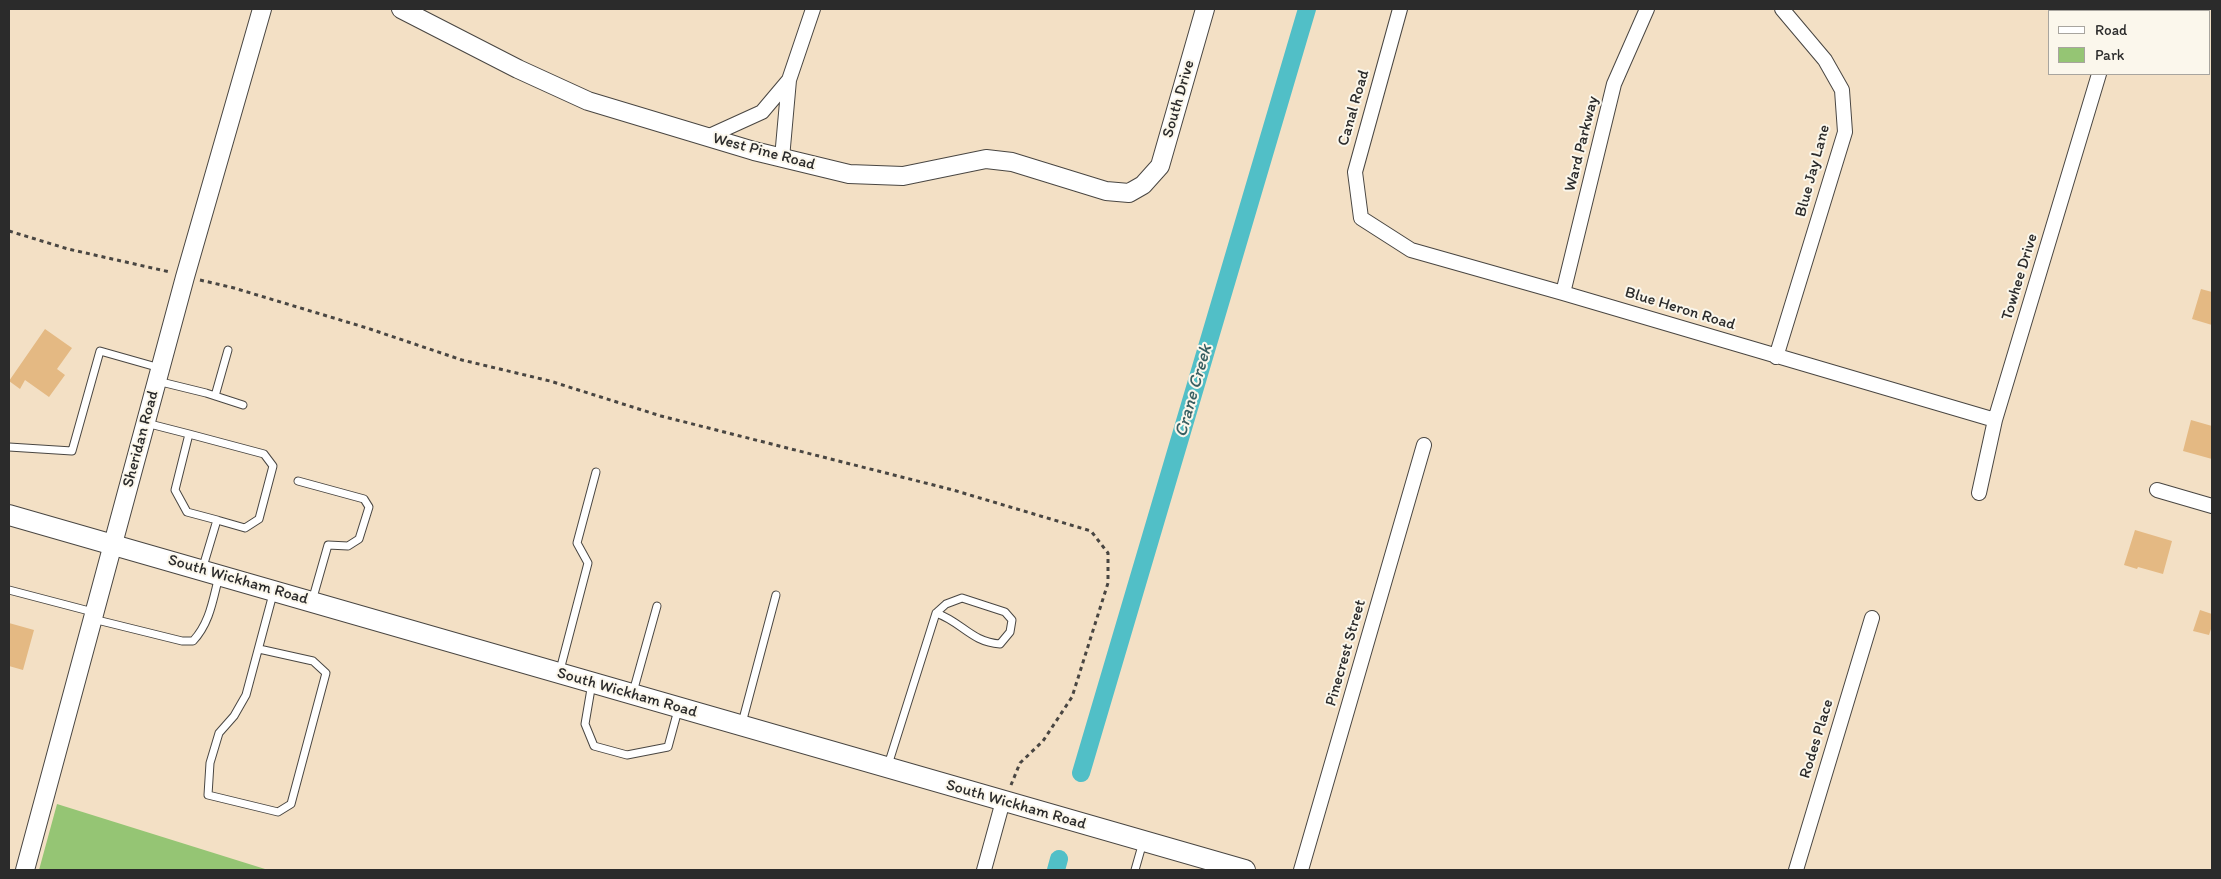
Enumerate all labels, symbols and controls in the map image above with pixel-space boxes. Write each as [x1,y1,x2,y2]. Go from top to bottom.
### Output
legend [2048,10,2211,75]
text: Road [2095,21,2127,39]
text: Park [2095,46,2125,64]
street label: South Drive [1159,58,1199,140]
street label: Canal Road [1334,68,1374,148]
street label: Ward Parkway [1561,94,1603,194]
street label: Blue Jay Lane [1791,123,1835,219]
street label: West Pine Road [711,129,817,175]
street label: Towhee Drive [1998,231,2042,323]
street label: Blue Heron Road [1622,283,1738,335]
water label: Crane Creek [1171,342,1217,440]
street label: Sheridan Road [119,388,163,490]
street label: South Wickham Road [166,551,310,609]
street label: Pinecrest Street [1322,597,1370,709]
street label: South Wickham Road [555,664,699,722]
street label: Rodes Place [1796,697,1838,781]
street label: South Wickham Road [944,776,1088,834]

